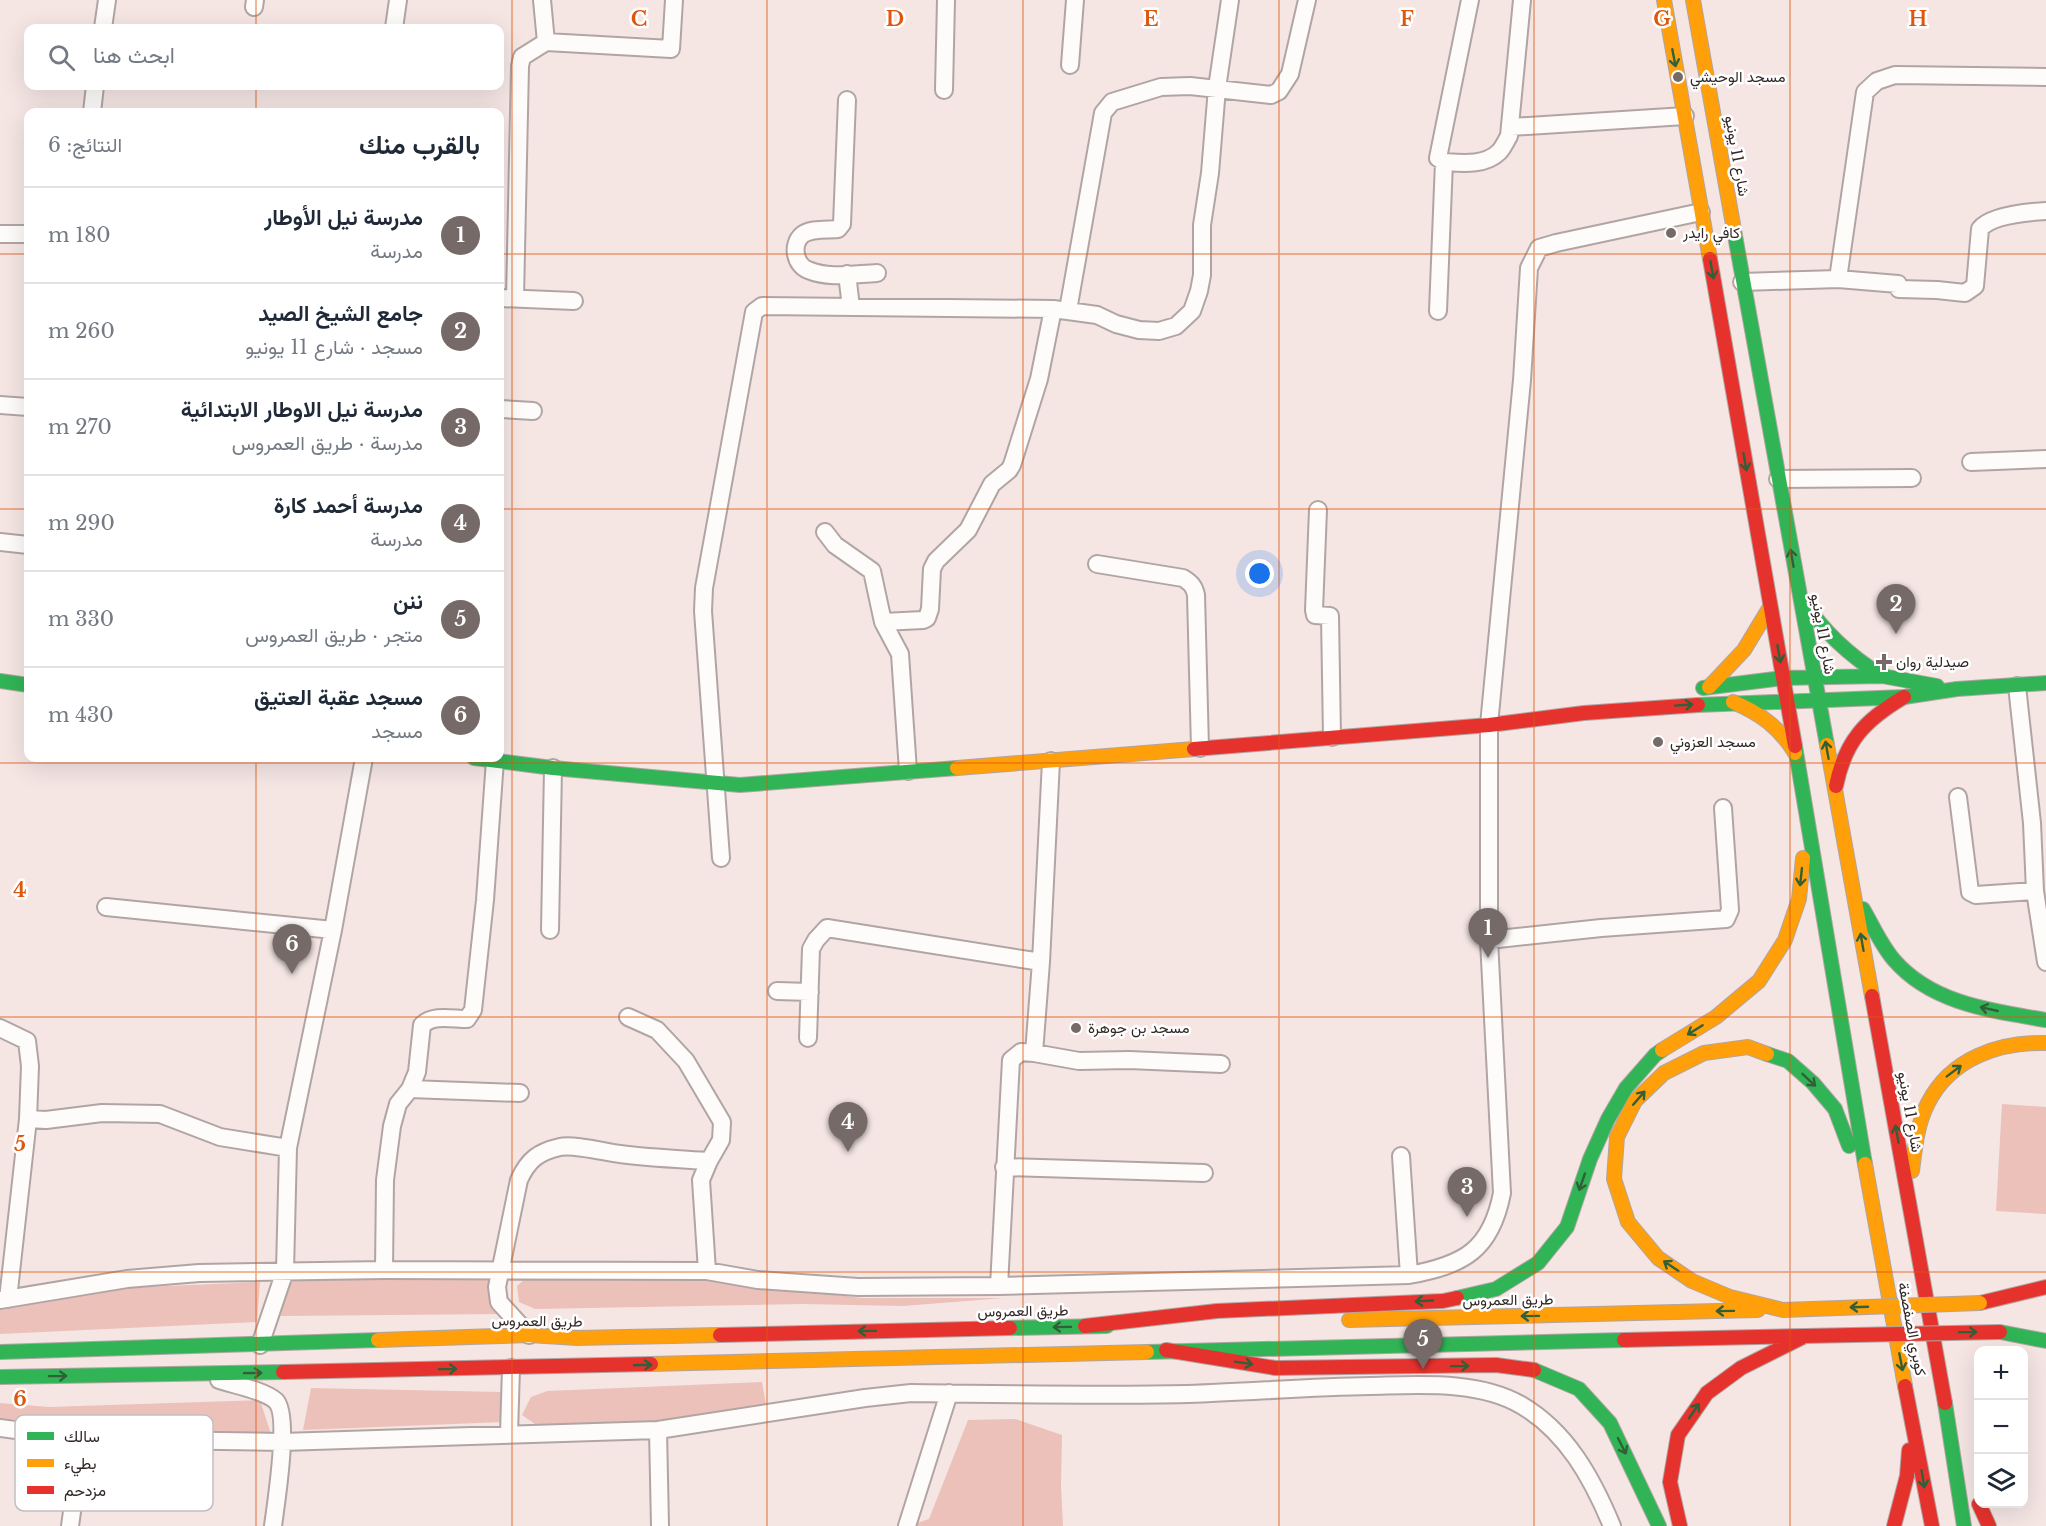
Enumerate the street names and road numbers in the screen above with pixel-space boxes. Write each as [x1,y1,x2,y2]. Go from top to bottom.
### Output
street label: شارع 11 يونيو [1719,114,1754,198]
street label: شارع 11 يونيو [1805,592,1840,676]
street label: شارع 11 يونيو [1892,1070,1927,1154]
street label: كوبري الصفصفة [1890,1281,1931,1378]
street label: طريق العمروس [1462,1289,1554,1311]
street label: طريق العمروس [977,1300,1069,1322]
street label: طريق العمروس [491,1310,583,1332]

